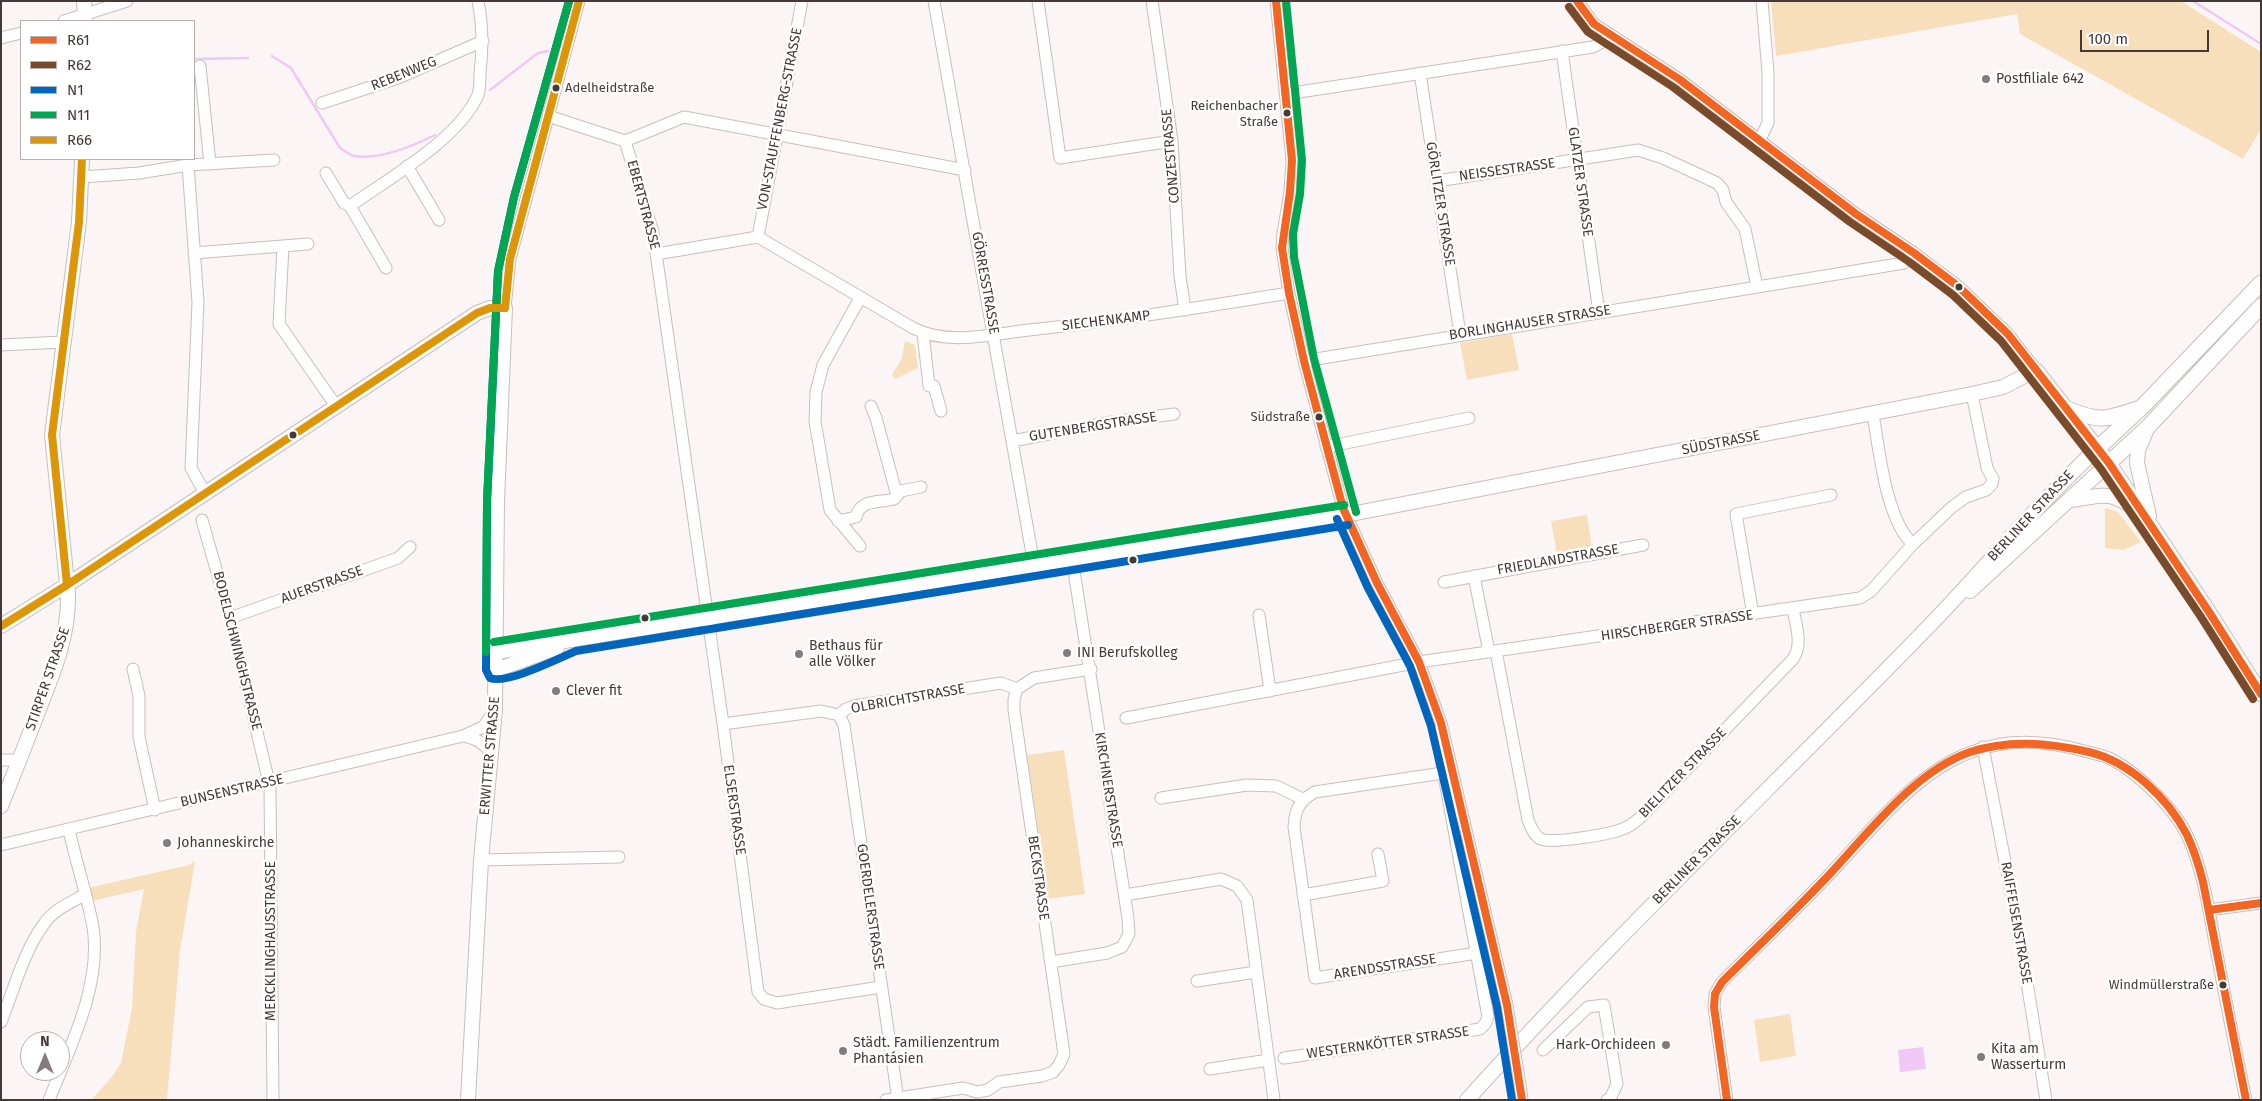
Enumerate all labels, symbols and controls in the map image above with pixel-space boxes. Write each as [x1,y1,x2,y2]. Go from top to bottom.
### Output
legend [20,20,195,160]
scale bar [2082,20,2211,52]
street label: VON-STAUFFENBERG-STRASSE [754,26,806,212]
text: 100 m [2088,30,2128,48]
text: R61 [67,31,90,49]
street label: REBENWEG [369,53,439,95]
text: R62 [67,56,91,74]
place label: Postfiliale 642 [1996,71,2084,87]
marker: Postfiliale 642 [1980,73,1992,85]
place label: Adelheidstraße [565,80,654,96]
text: N1 [67,81,84,99]
marker: Adelheidstraße [551,83,561,93]
place label: Reichenbacher Straße [1190,98,1278,129]
text: N11 [67,106,90,124]
street label: CONZESTRASSE [1158,108,1184,204]
marker: Reichenbacher Straße [1282,108,1292,118]
street label: GLATZER STRASSE [1564,126,1596,238]
text: R66 [67,131,92,149]
street label: GÖRLITZER STRASSE [1422,141,1458,267]
street label: NEISSESTRASSE [1458,155,1556,185]
street label: EBERTSTRASSE [623,158,663,252]
street label: GÖRRESSTRASSE [968,230,1002,336]
unlabelled marker [1954,282,1964,292]
street label: BORLINGHAUSER STRASSE [1448,302,1612,344]
street label: SIECHENKAMP [1061,307,1151,335]
street label: GUTENBERGSTRASSE [1028,409,1158,445]
place label: Südstraße [1250,409,1310,425]
marker: Südstraße [1314,412,1324,422]
street label: SÜDSTRASSE [1680,427,1762,459]
unlabelled marker [288,430,298,440]
street label: BERLINER STRASSE [1984,467,2078,565]
street label: FRIEDLANDSTRASSE [1496,541,1620,579]
unlabelled marker [1128,555,1138,565]
street label: AUERSTRASSE [278,562,366,608]
street label: BODELSCHWINGHSTRASSE [209,570,265,732]
street label: HIRSCHBERGER STRASSE [1600,607,1754,645]
unlabelled marker [640,613,650,623]
street label: STIRPER STRASSE [22,625,74,733]
place label: Bethaus für alle Völker [809,638,883,670]
place label: INI Berufskolleg [1077,645,1178,661]
marker: INI Berufskolleg [1061,647,1073,659]
marker: Bethaus für alle Völker [793,648,805,660]
street label: OLBRICHTSTRASSE [850,681,966,717]
place label: Clever fit [566,683,622,699]
marker: Clever fit [550,685,562,697]
street label: ERWITTER STRASSE [476,696,504,816]
street label: BIELITZER STRASSE [1636,724,1730,822]
street label: KIRCHNERSTRASSE [1091,731,1125,849]
street label: ELSERSTRASSE [719,764,749,856]
street label: BUNSENSTRASSE [179,771,285,811]
street label: BERLINER STRASSE [1649,812,1745,908]
place label: Johanneskirche [177,835,274,851]
street label: BECKSTRASSE [1024,835,1052,921]
marker: Johanneskirche [161,837,173,849]
street label: GOERDELERSTRASSE [853,843,887,971]
street label: RAIFFEISENSTRASSE [1997,860,2035,986]
street label: MERCKLINGHAUSSTRASSE [263,861,279,1021]
street label: ARENDSSTRASSE [1332,951,1438,983]
place label: Windmüllerstraße [2109,977,2214,993]
marker: Windmüllerstraße [2218,980,2228,990]
street label: WESTERNKÖTTER STRASSE [1306,1023,1470,1063]
north arrow [20,1031,70,1081]
text: N [40,1033,50,1050]
place label: Städt. Familienzentrum Phantásien [853,1035,1000,1068]
place label: Hark-Orchideen [1556,1037,1656,1053]
marker: Hark-Orchideen [1660,1039,1672,1051]
place label: Kita am Wasserturm [1991,1041,2066,1074]
marker: Städt. Familienzentrum Phantásien [837,1045,849,1057]
marker: Kita am Wasserturm [1975,1051,1987,1063]

